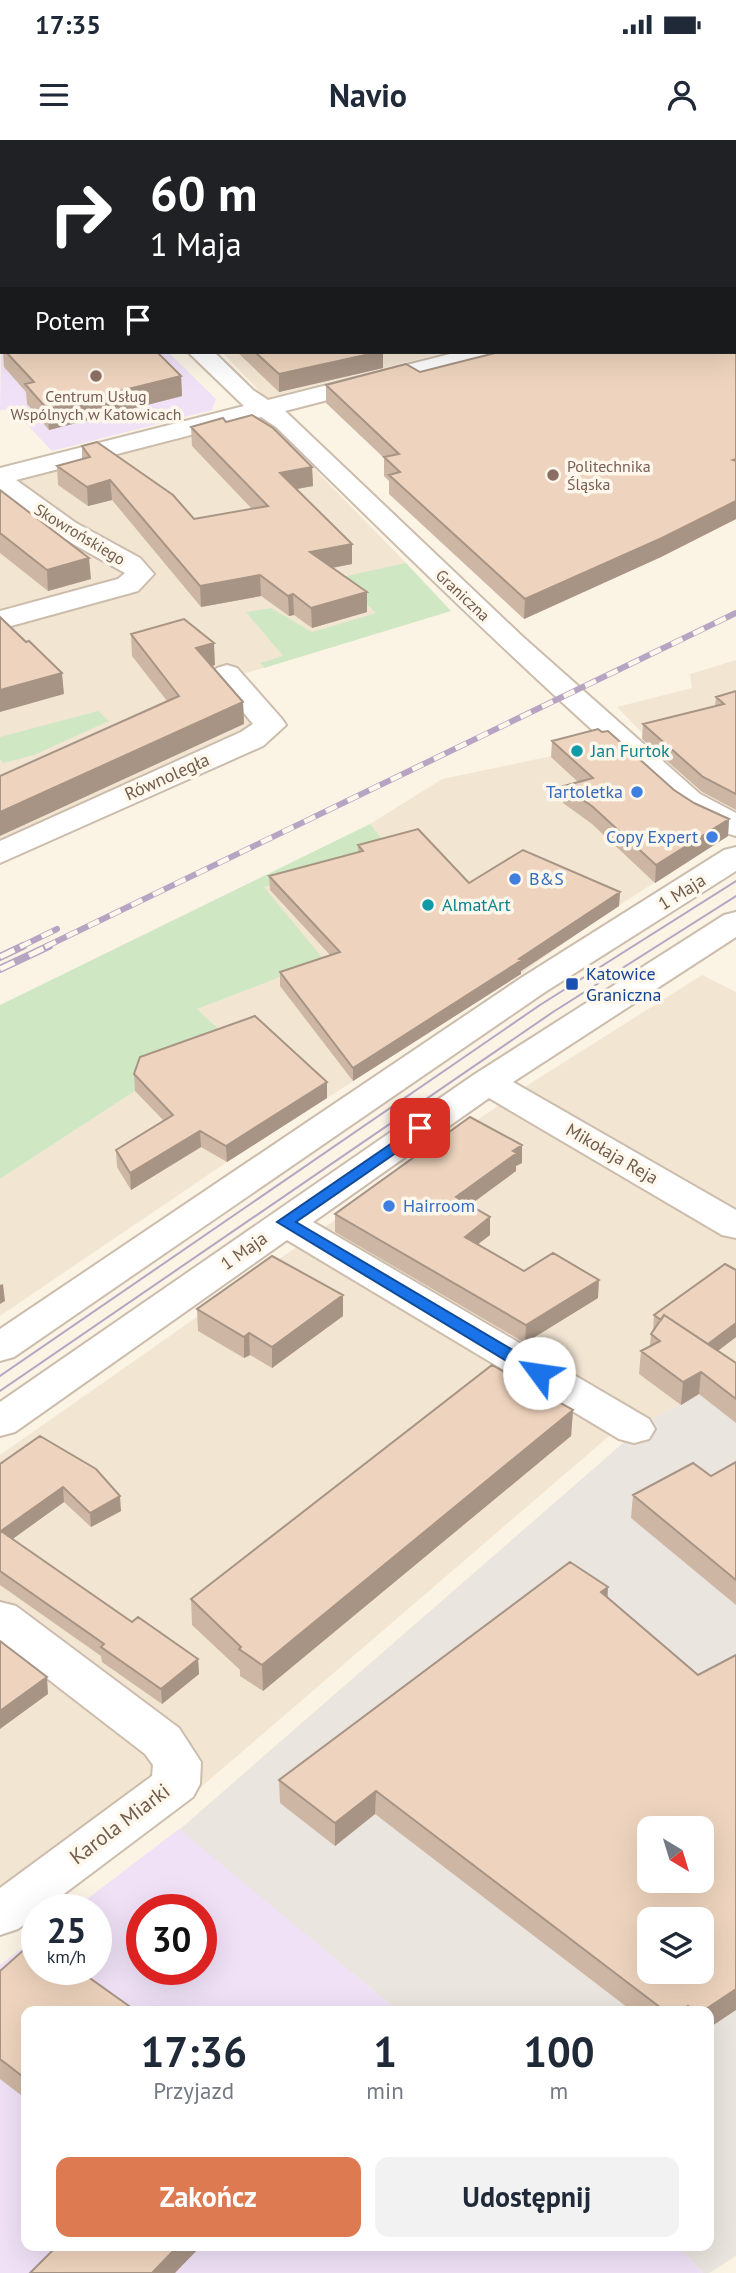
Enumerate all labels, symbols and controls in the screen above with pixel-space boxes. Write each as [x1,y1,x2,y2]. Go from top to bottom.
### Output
text: 17:35 [35,8,101,41]
text: Navio [329,74,407,116]
icon: menu [35,76,73,114]
icon: person [663,76,701,114]
text: 60 m [150,161,257,225]
icon: right [35,168,126,259]
text: 1 Maja [150,223,242,265]
icon: arrive [119,301,157,339]
text: Potem [35,304,105,337]
marker: Centrum Usług Wspólnych w Katowicach [88,368,104,384]
place label: Centrum Usług Wspólnych w Katowicach [10,386,182,424]
place label: Politechnika Śląska [567,456,651,494]
marker: Politechnika Śląska [545,467,561,483]
street label: Skowrońskiego [31,499,129,569]
street label: Graniczna [432,565,494,625]
place label: Jan Furtok [590,739,670,762]
marker: Jan Furtok [569,743,585,759]
street label: Równoległa [121,748,213,805]
place label: Tartoletka [546,780,623,803]
marker: Tartoletka [629,784,645,800]
place label: Copy Expert [606,825,698,848]
marker: Copy Expert [704,829,720,845]
place label: B&S [529,867,564,890]
street label: 1 Maja [654,868,710,915]
marker: B&S [507,871,523,887]
place label: AlmatArt [442,893,511,916]
marker: AlmatArt [420,897,436,913]
place label: Katowice Graniczna [586,962,661,1006]
marker: Katowice Graniczna [564,976,580,992]
pin [390,1098,450,1158]
icon: arrive [401,1109,439,1147]
street label: Mikołaja Reja [562,1118,662,1189]
place label: Hairroom [403,1194,475,1217]
marker: Hairroom [381,1198,397,1214]
street label: 1 Maja [216,1226,271,1275]
position arrow [502,1336,576,1410]
street label: Karola Miarki [64,1777,175,1870]
north arrow [637,1816,714,1894]
map controls [637,1816,714,1984]
speed limit sign: 30 [126,1894,217,1985]
text: 25 [47,1907,86,1953]
button: layers [637,1907,714,1984]
text: km/h [47,1945,86,1968]
text: 17:36 [140,2024,247,2079]
text: 1 [373,2024,397,2079]
text: 100 [523,2024,595,2079]
text: Przyjazd [153,2076,234,2105]
text: min [366,2076,404,2105]
text: m [550,2076,568,2105]
button: Zakończ [56,2157,361,2237]
button: Udostępnij [375,2157,679,2237]

